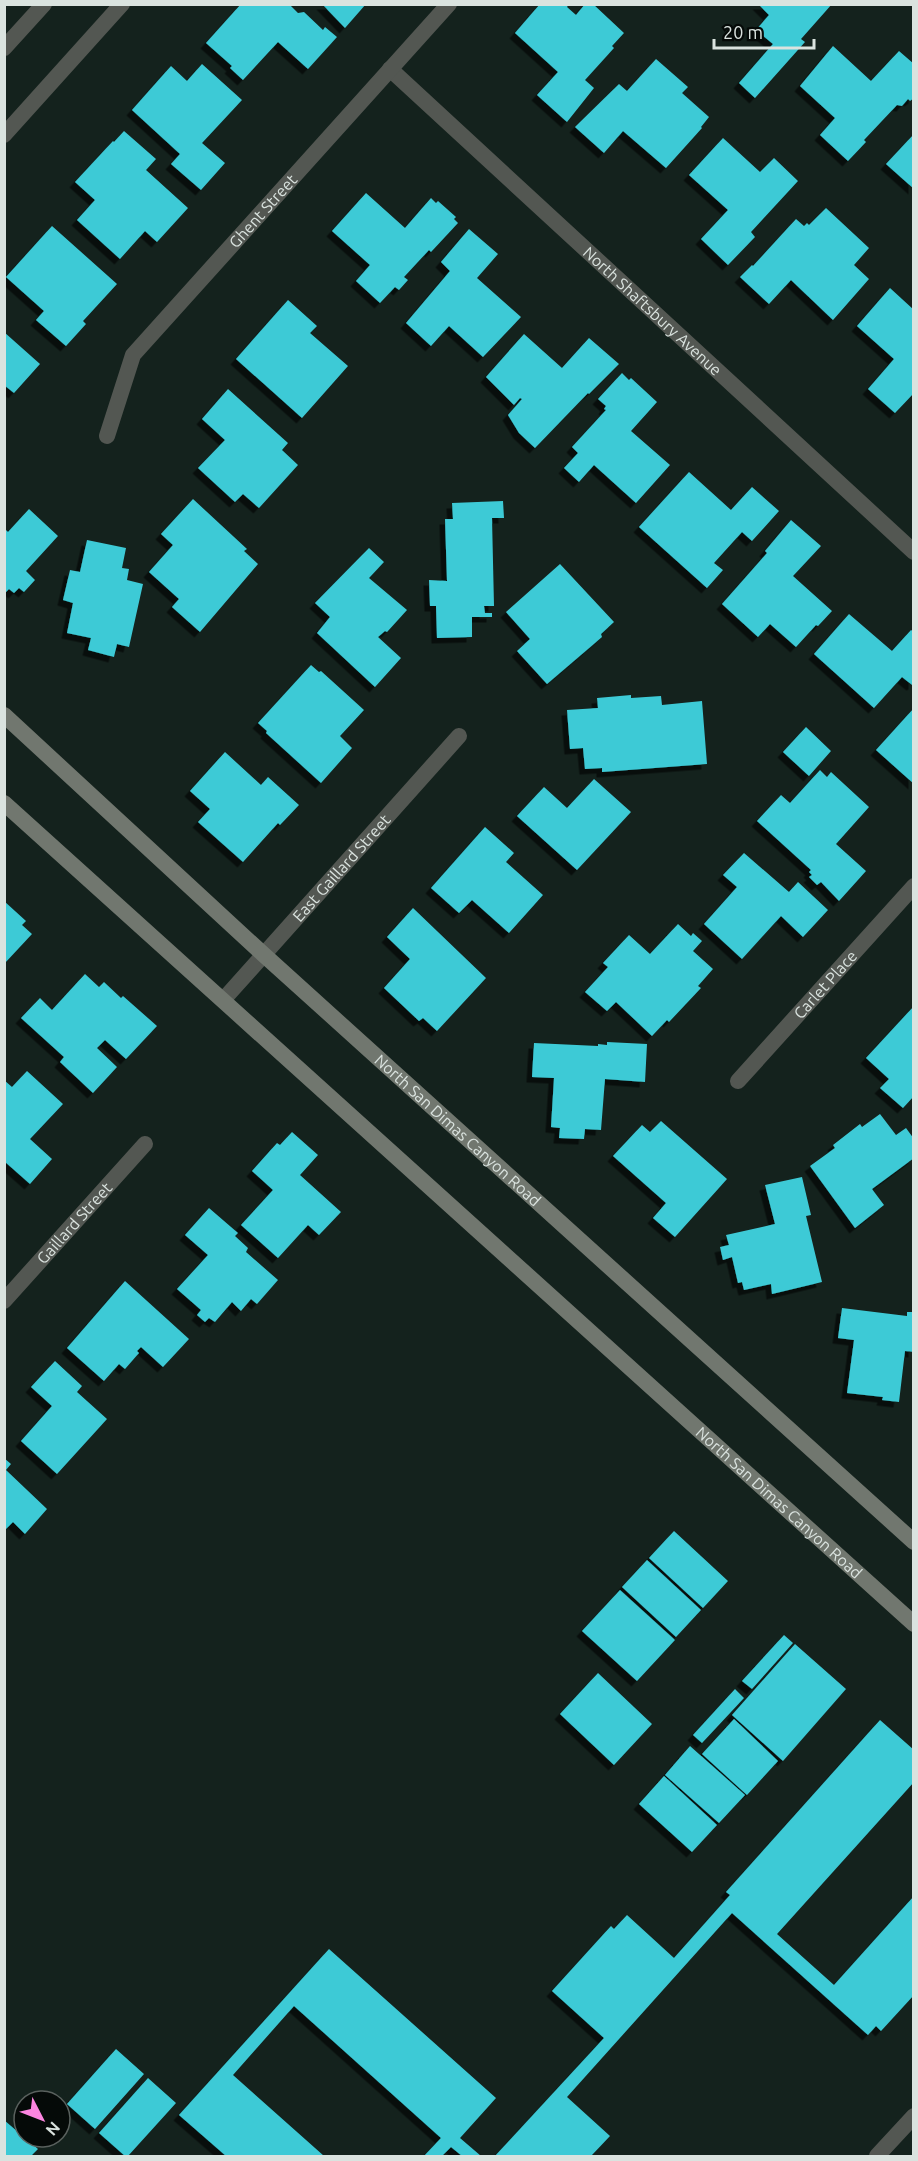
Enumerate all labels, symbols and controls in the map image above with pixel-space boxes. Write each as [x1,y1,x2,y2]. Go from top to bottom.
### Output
scale bar [714,12,814,50]
text: 20 m [723,22,763,42]
street label: Ghent Street [225,170,301,251]
street label: North Shaftsbury Avenue [580,243,725,379]
street label: East Gaillard Street [289,810,394,925]
street label: Carlet Place [790,947,860,1022]
street label: North San Dimas Canyon Road [371,1051,544,1209]
street label: Gaillard Street [33,1178,116,1267]
street label: North San Dimas Canyon Road [692,1423,866,1582]
north arrow [12,2089,72,2149]
text: N [42,2119,64,2139]

